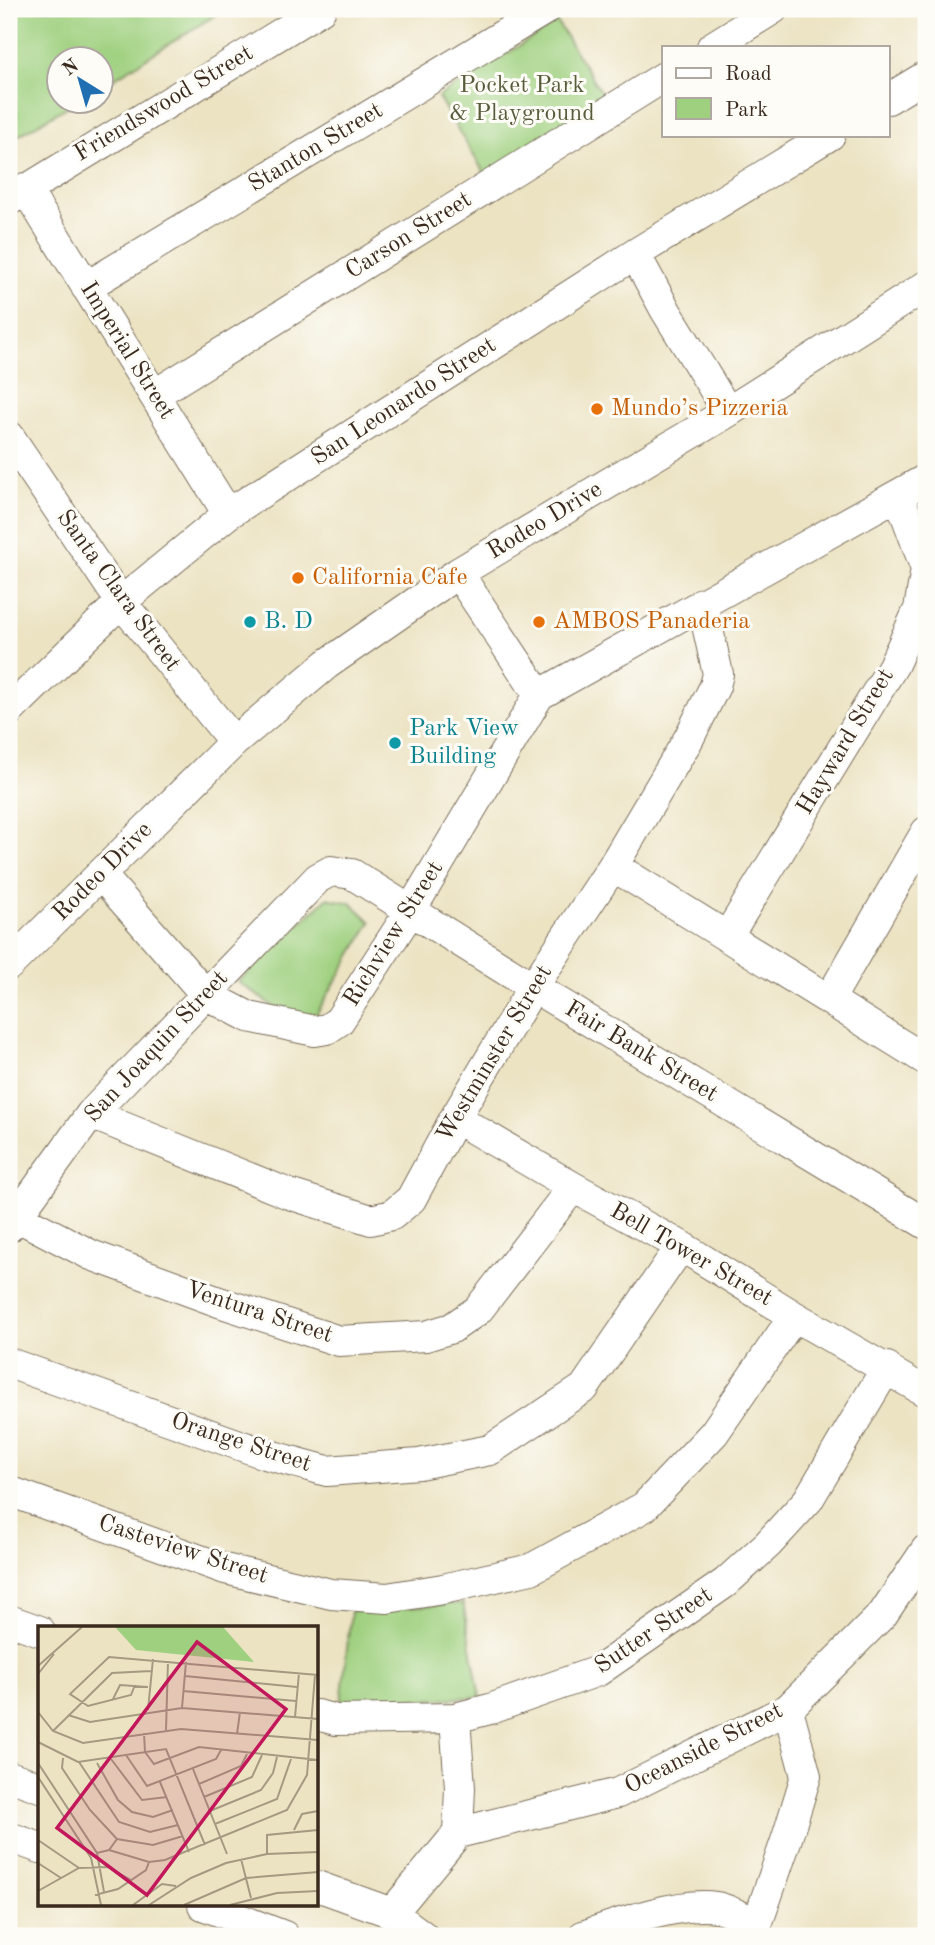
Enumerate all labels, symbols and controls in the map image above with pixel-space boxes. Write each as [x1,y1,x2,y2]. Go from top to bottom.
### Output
street label: Friendswood Street [71,41,257,167]
north arrow [46,46,116,116]
legend [662,46,890,136]
text: N [60,56,83,80]
text: Road [725,64,772,85]
park label: Pocket Park & Playground [449,74,595,126]
street label: Stanton Street [245,99,387,197]
text: Park [725,100,768,121]
street label: Carson Street [342,188,476,284]
street label: Imperial Street [75,278,179,424]
street label: San Leonardo Street [307,333,501,471]
place label: Mundo’s Pizzeria [611,397,788,421]
marker: Mundo’s Pizzeria [589,401,605,417]
street label: Rodeo Drive [484,478,606,564]
street label: Santa Clara Street [52,506,184,676]
place label: California Cafe [312,566,467,590]
marker: California Cafe [290,570,306,586]
place label: B. D [264,610,313,634]
place label: AMBOS Panaderia [553,610,750,634]
marker: B. D [242,614,258,630]
marker: AMBOS Panaderia [531,614,547,630]
street label: Hayward Street [793,665,899,819]
place label: Park View Building [409,717,519,769]
marker: Park View Building [387,735,403,751]
street label: Rodeo Drive [49,818,157,926]
street label: Richview Street [340,857,448,1011]
street label: Westminster Street [433,961,557,1147]
street label: San Joaquin Street [81,966,233,1128]
street label: Fair Bank Street [560,997,722,1107]
street label: Bell Tower Street [606,1199,776,1311]
street label: Ventura Street [182,1278,336,1348]
street label: Orange Street [168,1409,314,1477]
street label: Casteview Street [95,1511,271,1589]
street label: Sutter Street [591,1583,717,1679]
inset map [38,1626,318,1906]
street label: Oceanside Street [621,1699,787,1799]

